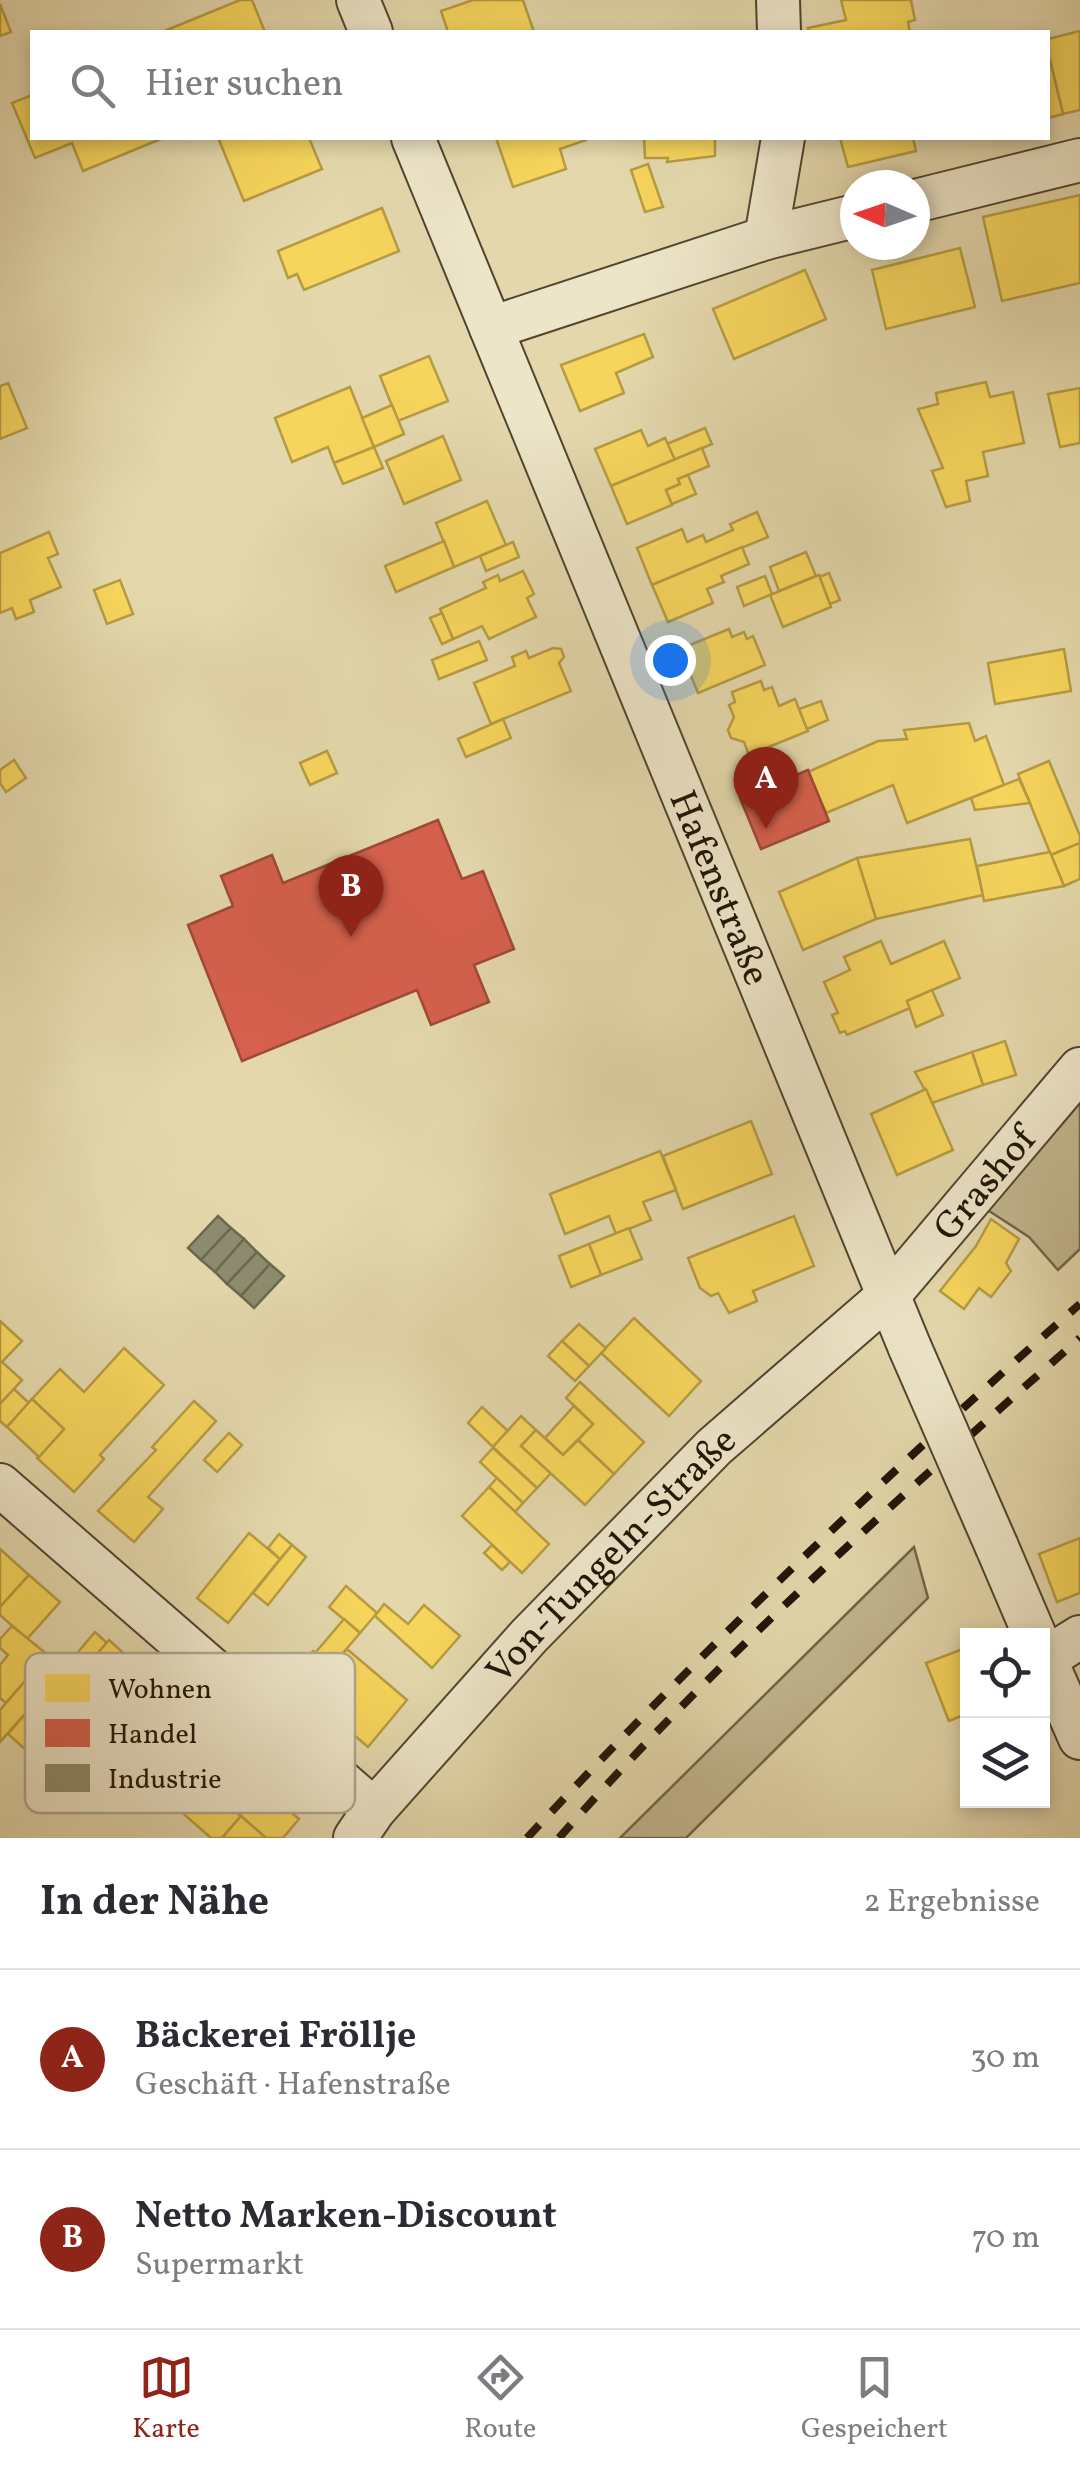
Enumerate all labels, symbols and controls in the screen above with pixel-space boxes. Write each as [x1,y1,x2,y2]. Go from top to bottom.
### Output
search box [30,30,1050,140]
icon: search [65,58,120,113]
text: Hier suchen [145,59,344,112]
north arrow [840,170,930,260]
your location [645,635,696,686]
pin: A [734,746,798,829]
street label: Hafenstraße [654,783,781,994]
pin: B [318,854,384,937]
street label: Grashof [923,1114,1052,1254]
street label: Von-Tungeln-Straße [475,1416,749,1697]
map controls [960,1628,1050,1808]
button: locate [960,1628,1050,1718]
legend [25,1653,355,1813]
text: Wohnen [108,1671,212,1710]
text: Handel [108,1716,197,1755]
button: layers [960,1718,1050,1808]
text: Industrie [108,1761,221,1800]
text: In der Nähe [40,1874,269,1933]
text: 2 Ergebnisse [863,1881,1040,1925]
text: Bäckerei Fröllje [135,2011,416,2064]
text: A [61,2037,84,2081]
text: 30 m [970,2037,1040,2081]
text: Geschäft · Hafenstraße [135,2064,451,2108]
text: Netto Marken-Discount [135,2191,557,2244]
text: B [62,2217,83,2261]
text: 70 m [972,2217,1040,2261]
text: Supermarkt [135,2244,304,2288]
tab: Karte [132,2350,200,2449]
tab: Route [464,2350,536,2449]
tab: Gespeichert [801,2350,948,2449]

